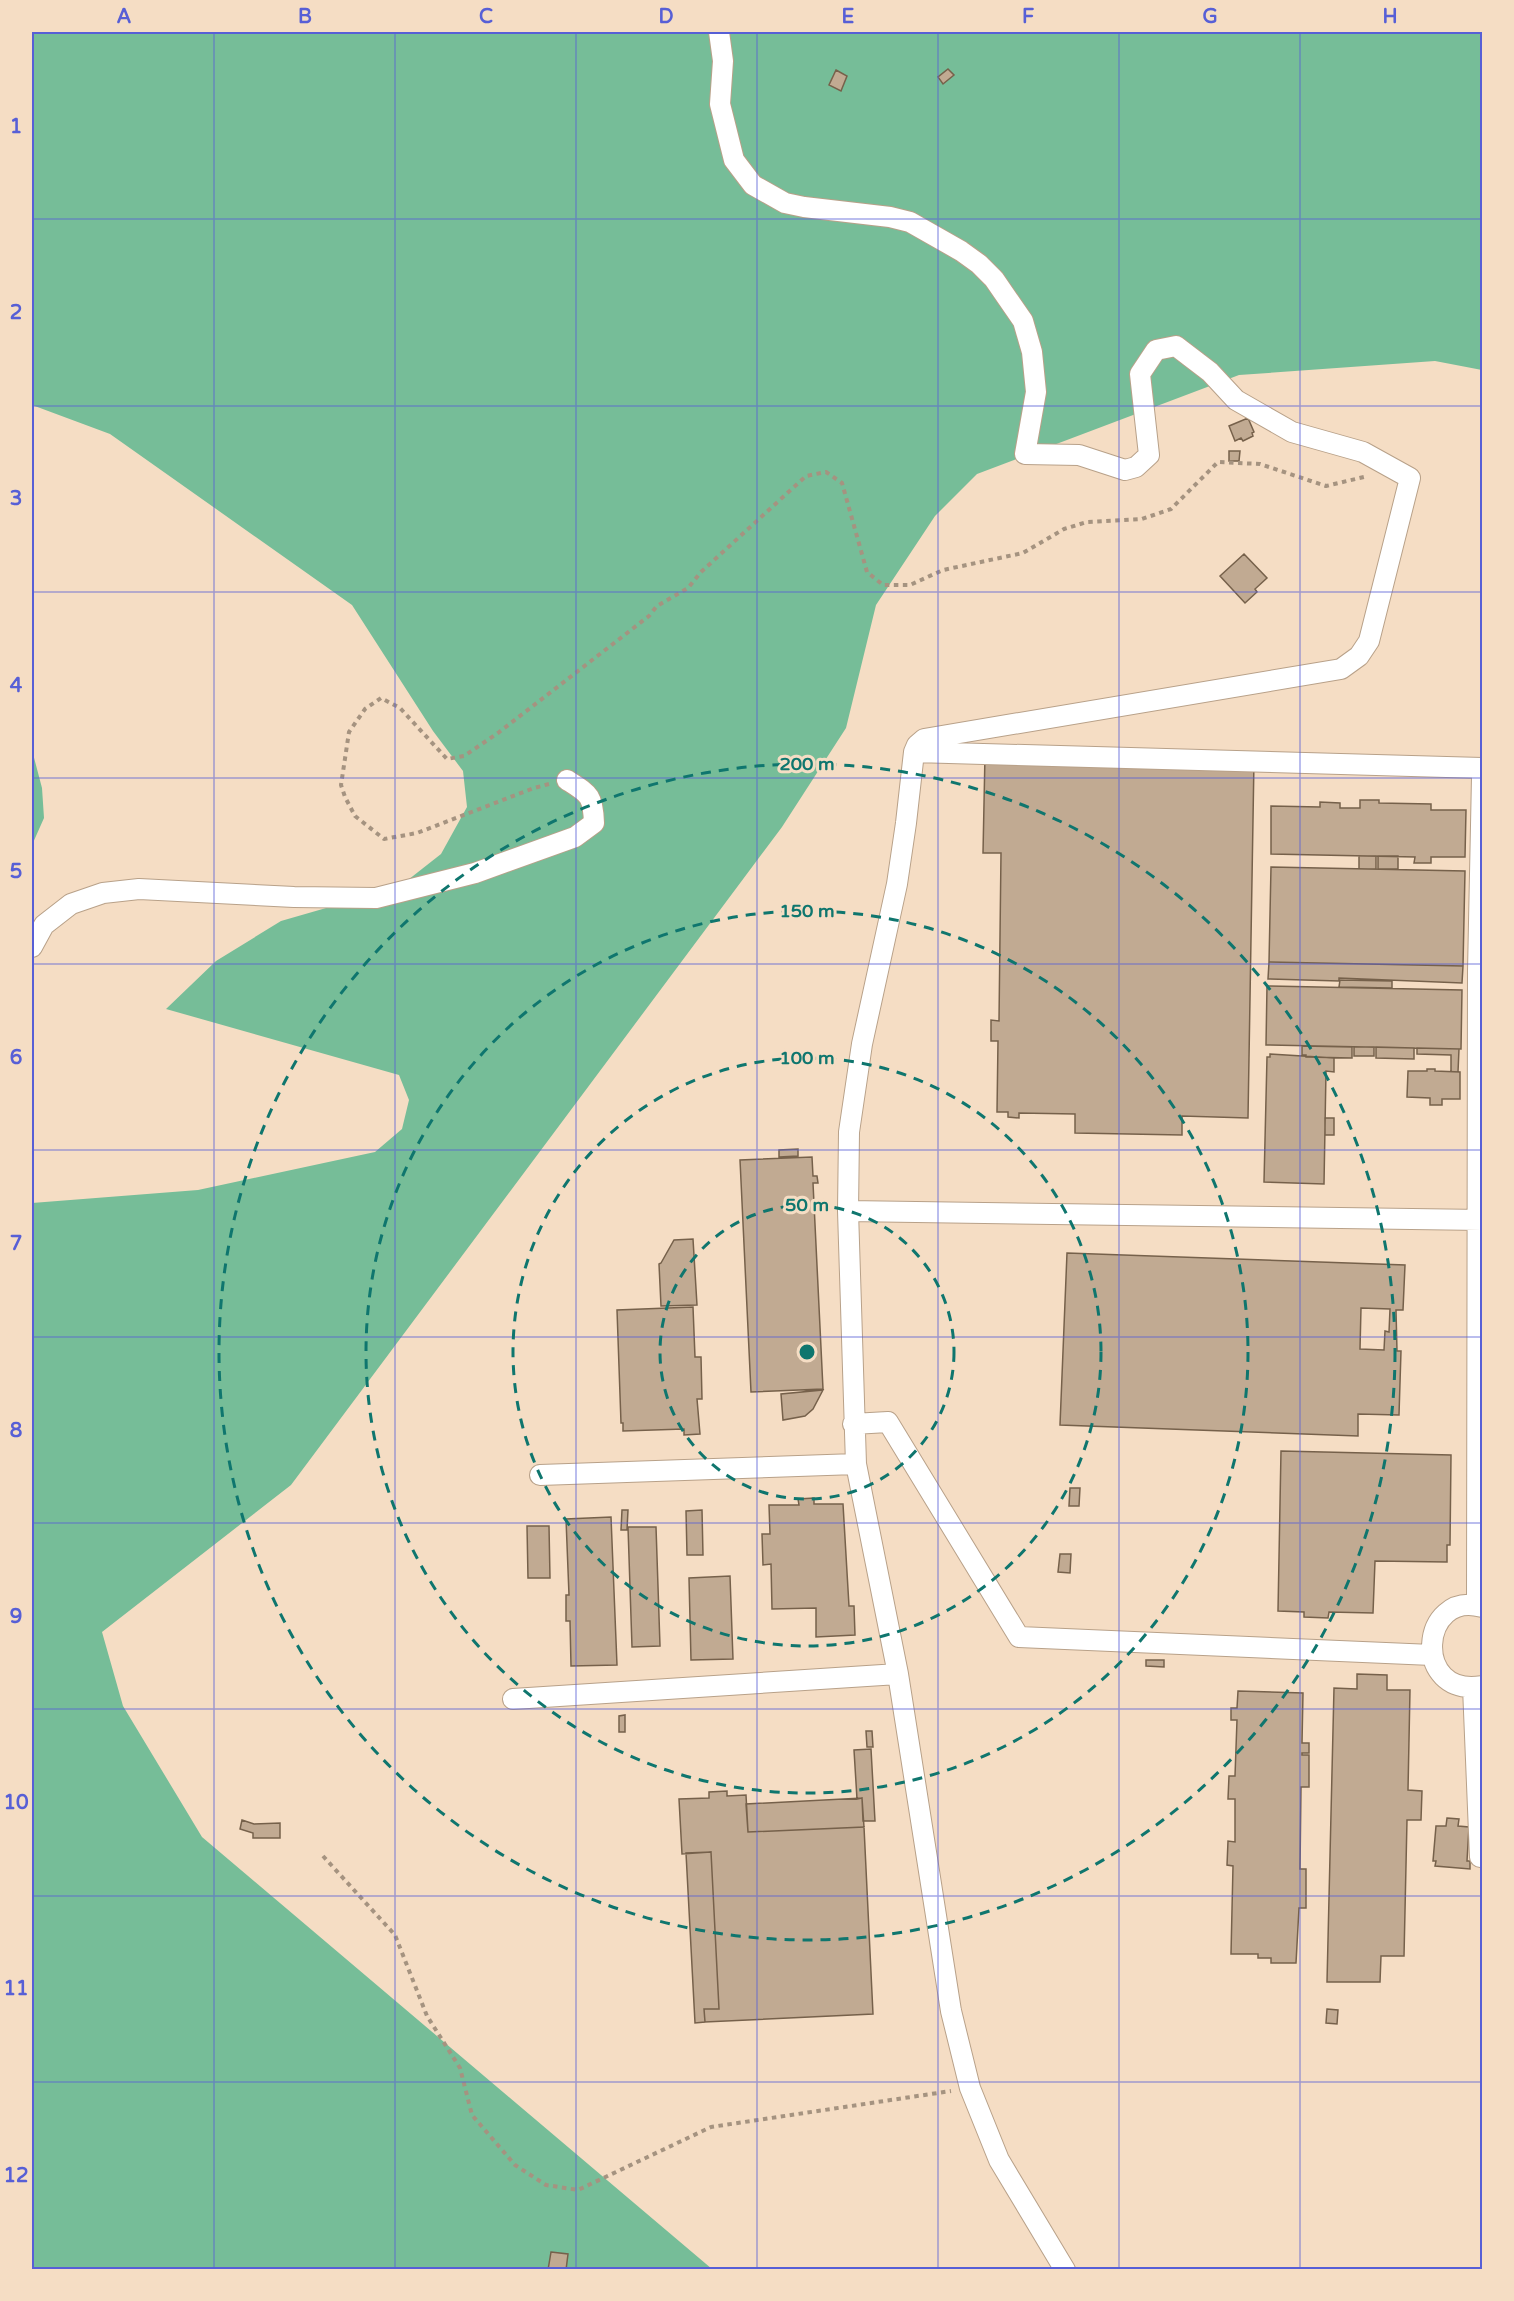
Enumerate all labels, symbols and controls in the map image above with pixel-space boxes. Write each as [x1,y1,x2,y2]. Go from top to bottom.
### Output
text: A [117,5,132,29]
text: B [298,5,312,29]
text: C [479,5,493,29]
text: D [658,5,674,29]
text: E [842,5,855,29]
text: F [1022,5,1034,29]
text: G [1202,5,1218,29]
text: H [1382,5,1398,29]
text: 1 [10,115,22,139]
text: 2 [10,301,22,325]
text: 3 [10,487,22,511]
text: 4 [10,674,23,698]
text: 200 m [779,753,835,775]
text: 5 [10,860,22,884]
text: 150 m [779,900,835,922]
text: 6 [10,1046,22,1070]
text: 100 m [779,1047,835,1069]
text: 50 m [785,1194,829,1216]
text: 7 [10,1232,22,1256]
centre of rings [797,1342,817,1362]
text: 8 [10,1419,22,1443]
text: 9 [10,1605,22,1629]
text: 10 [3,1791,29,1815]
text: 11 [3,1977,29,2001]
text: 12 [3,2164,29,2188]

